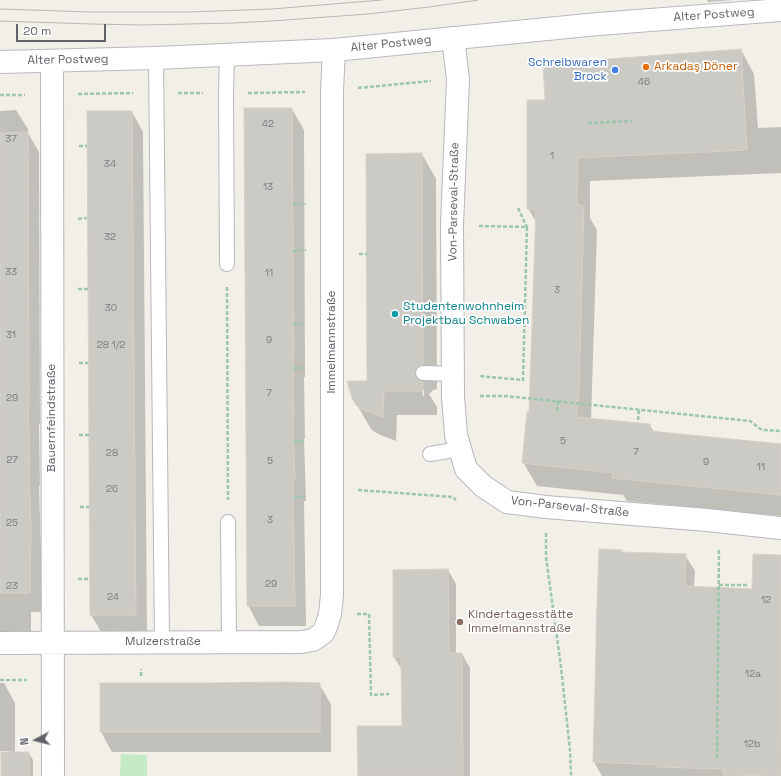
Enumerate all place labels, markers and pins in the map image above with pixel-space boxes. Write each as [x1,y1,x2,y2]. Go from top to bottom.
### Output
place label: Schreibwaren Brock [528,56,607,84]
place label: Arkadaş Döner [654,60,737,74]
marker: Arkadaş Döner [641,62,651,72]
marker: Schreibwaren Brock [610,65,620,75]
place label: Studentenwohnheim Projektbau Schwaben [403,300,529,328]
marker: Studentenwohnheim Projektbau Schwaben [390,309,400,319]
place label: Kindertagesstätte Immelmannstraße [468,608,573,636]
marker: Kindertagesstätte Immelmannstraße [455,617,465,627]

